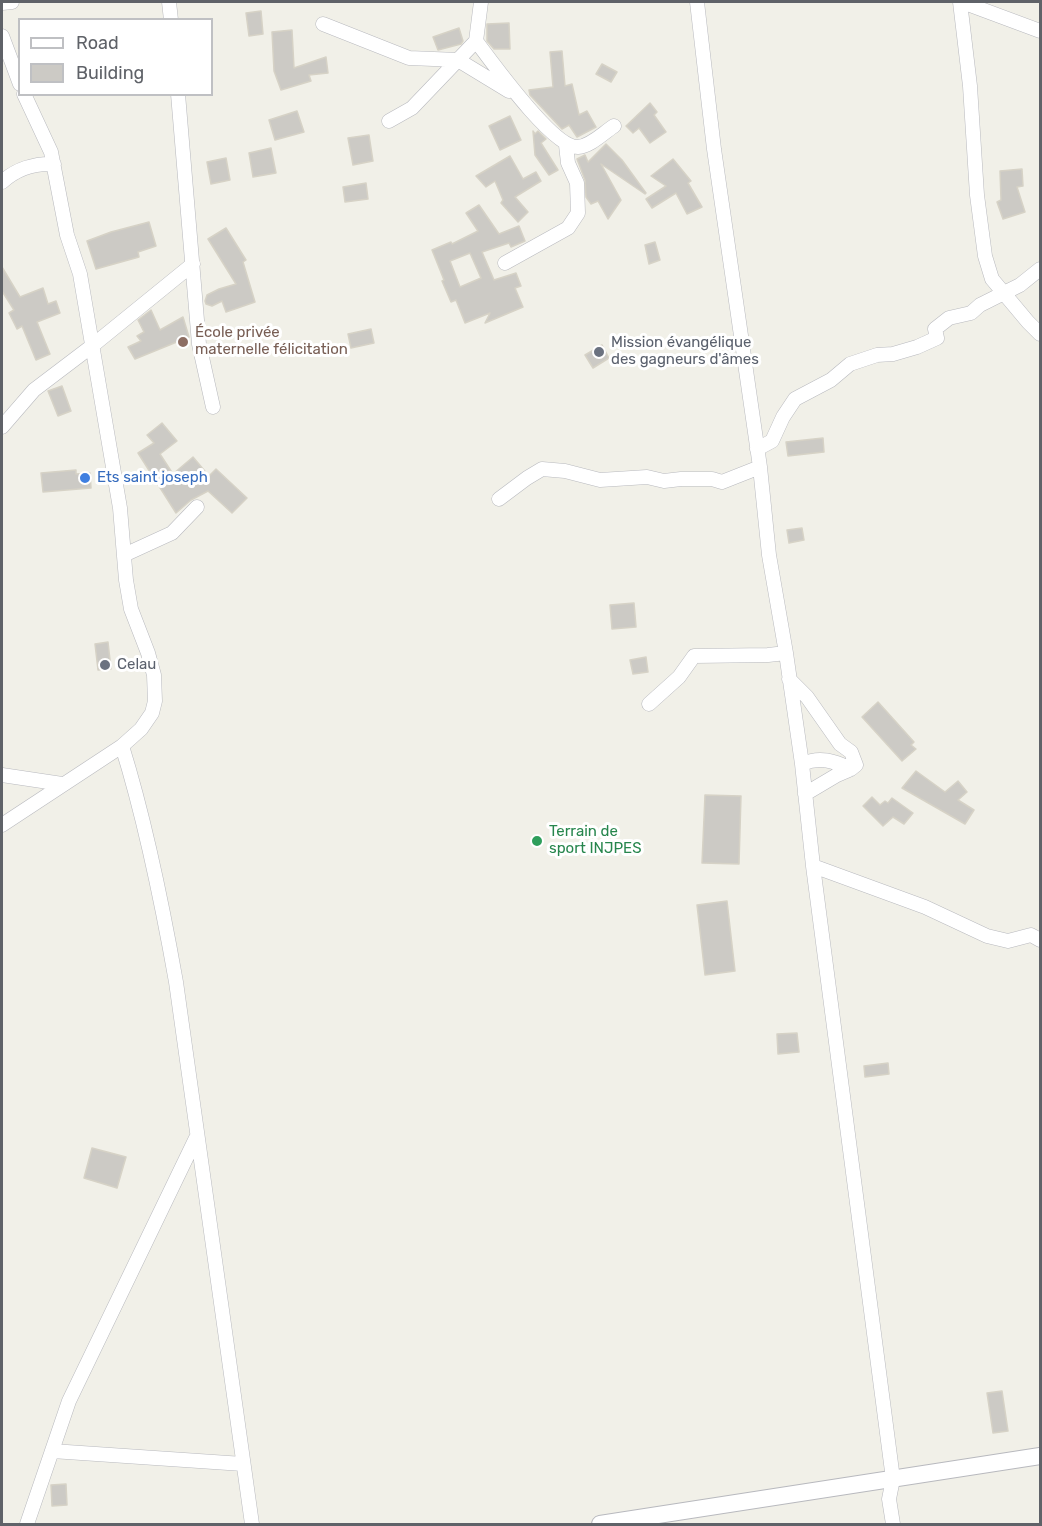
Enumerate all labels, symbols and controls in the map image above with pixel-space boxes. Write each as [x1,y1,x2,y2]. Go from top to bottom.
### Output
legend [18,18,213,96]
text: Road [76,32,119,54]
text: Building [76,62,144,84]
place label: École privée maternelle félicitation [195,324,348,359]
place label: Mission évangélique des gagneurs d'âmes [611,334,759,369]
marker: École privée maternelle félicitation [176,335,190,349]
marker: Mission évangélique des gagneurs d'âmes [592,345,606,359]
place label: Ets saint joseph [97,469,208,487]
marker: Ets saint joseph [78,471,92,485]
place label: Celau [117,656,156,674]
marker: Celau [98,658,112,672]
place label: Terrain de sport INJPES [549,823,642,858]
marker: Terrain de sport INJPES [530,834,544,848]

